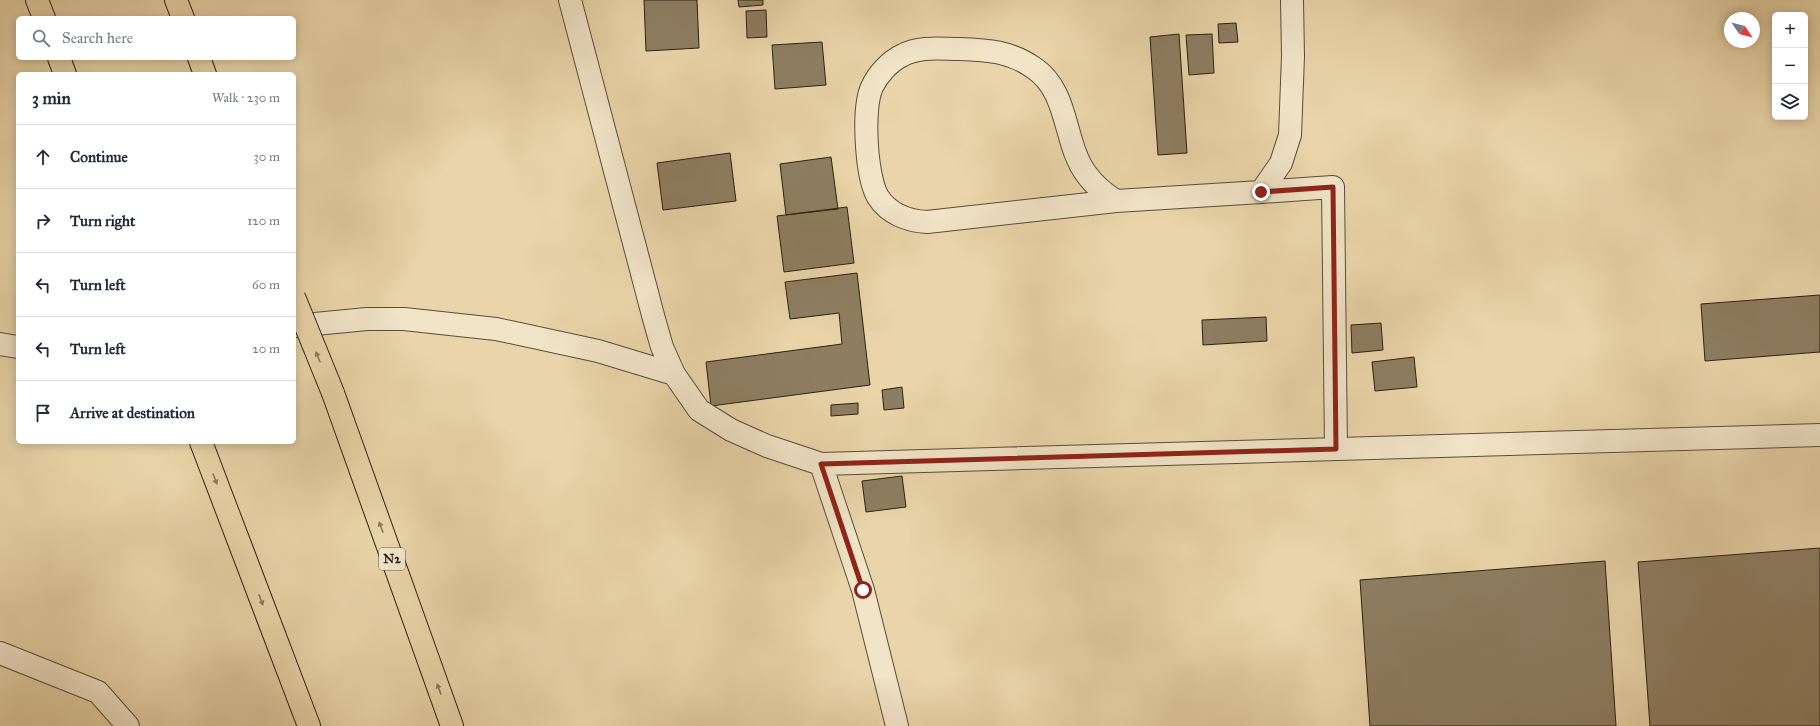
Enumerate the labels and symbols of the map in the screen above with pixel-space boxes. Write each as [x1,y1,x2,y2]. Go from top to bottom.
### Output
north arrow [1724,12,1760,48]
route end [1252,183,1270,201]
one-way arrow [315,350,321,362]
one-way arrow [212,473,218,485]
one-way arrow [378,521,384,533]
road number: N2 [379,548,405,570]
route start [854,581,872,599]
one-way arrow [259,594,265,606]
one-way arrow [435,683,441,695]

